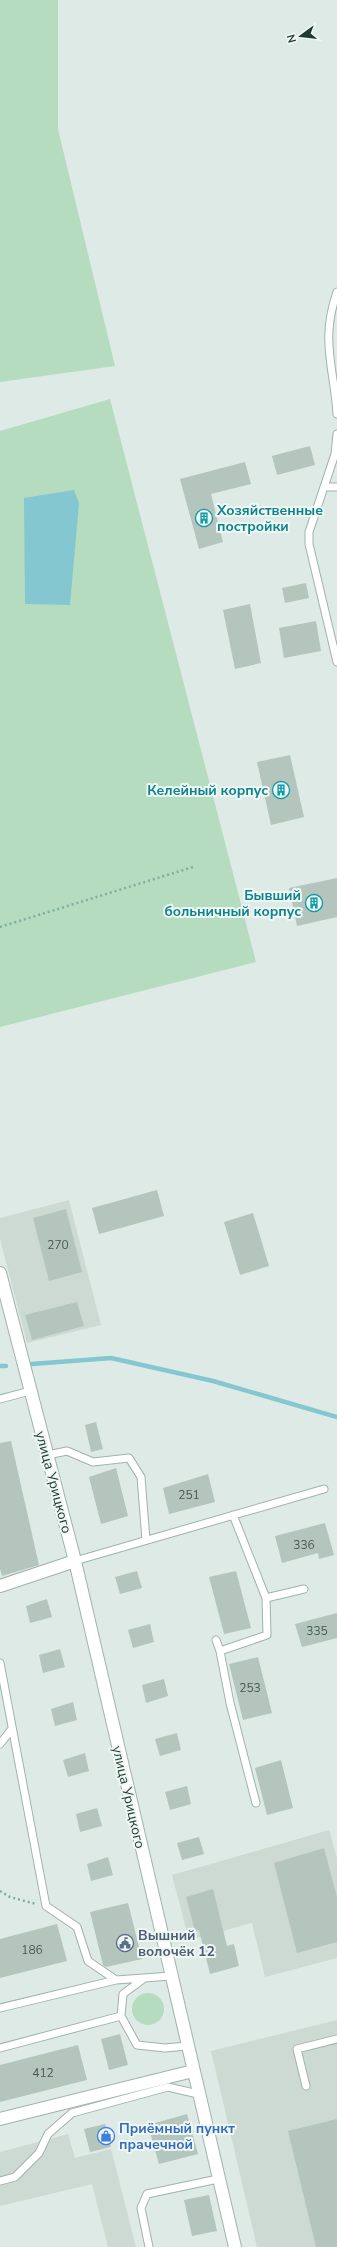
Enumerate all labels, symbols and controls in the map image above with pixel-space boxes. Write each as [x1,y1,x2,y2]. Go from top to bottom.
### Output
north arrow [281,16,321,56]
text: N [284,33,300,44]
place label: Хозяйственные постройки [216,501,323,536]
building icon: Хозяйственные постройки [194,508,214,528]
building icon: Келейный корпус [271,780,291,800]
place label: Келейный корпус [147,781,268,800]
place label: Бывший больничный корпус [165,886,301,921]
building icon: Бывший больничный корпус [304,893,324,913]
house number: 270 [47,1237,69,1253]
street label: улица Урицкого [31,1429,76,1535]
house number: 251 [178,1487,200,1503]
house number: 336 [293,1537,315,1553]
house number: 335 [306,1623,328,1639]
house number: 253 [239,1680,261,1696]
street label: улица Урицкого [107,1744,150,1851]
place label: Вышний волочёк 12 [138,1926,215,1961]
public building icon: Вышний волочёк 12 [115,1933,135,1953]
house number: 186 [21,1942,43,1958]
house number: 412 [32,2065,54,2081]
place label: Приёмный пункт прачечной [119,2119,235,2154]
shop icon: Приёмный пункт прачечной [96,2126,116,2146]

